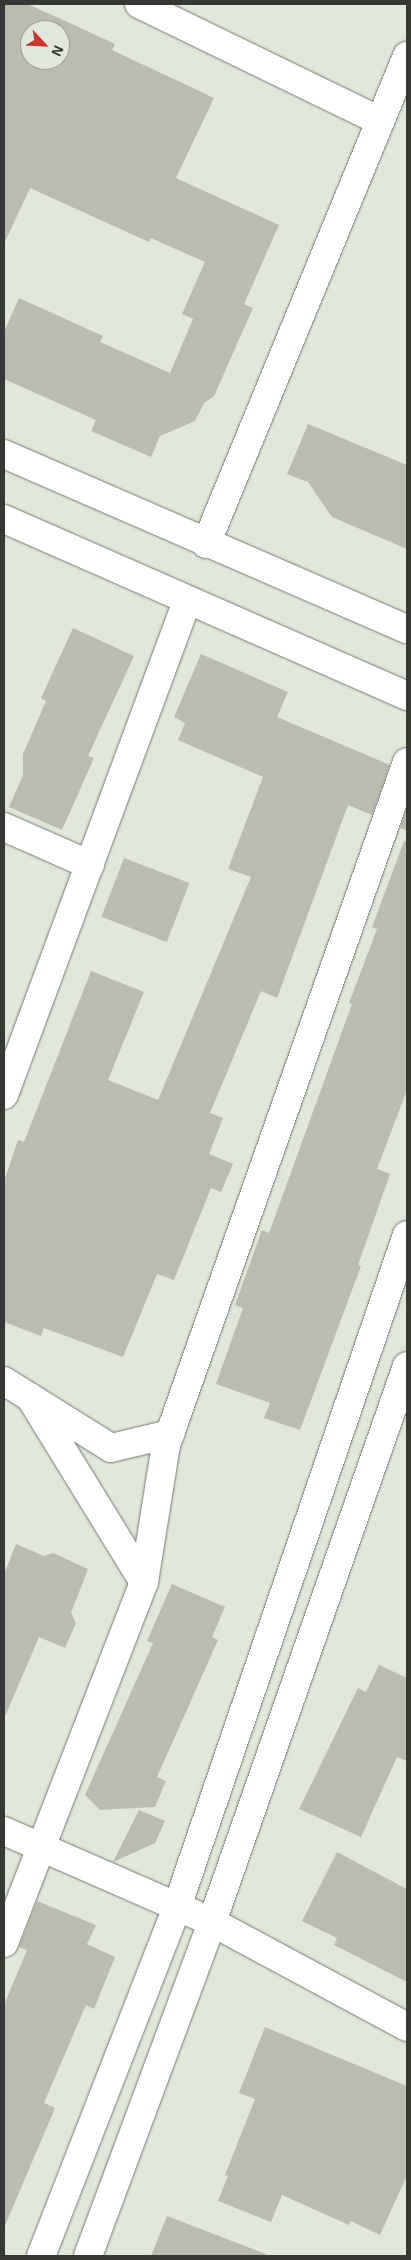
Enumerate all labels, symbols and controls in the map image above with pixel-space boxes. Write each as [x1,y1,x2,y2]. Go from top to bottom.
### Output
north arrow [20,20,70,70]
text: N [48,43,68,59]

